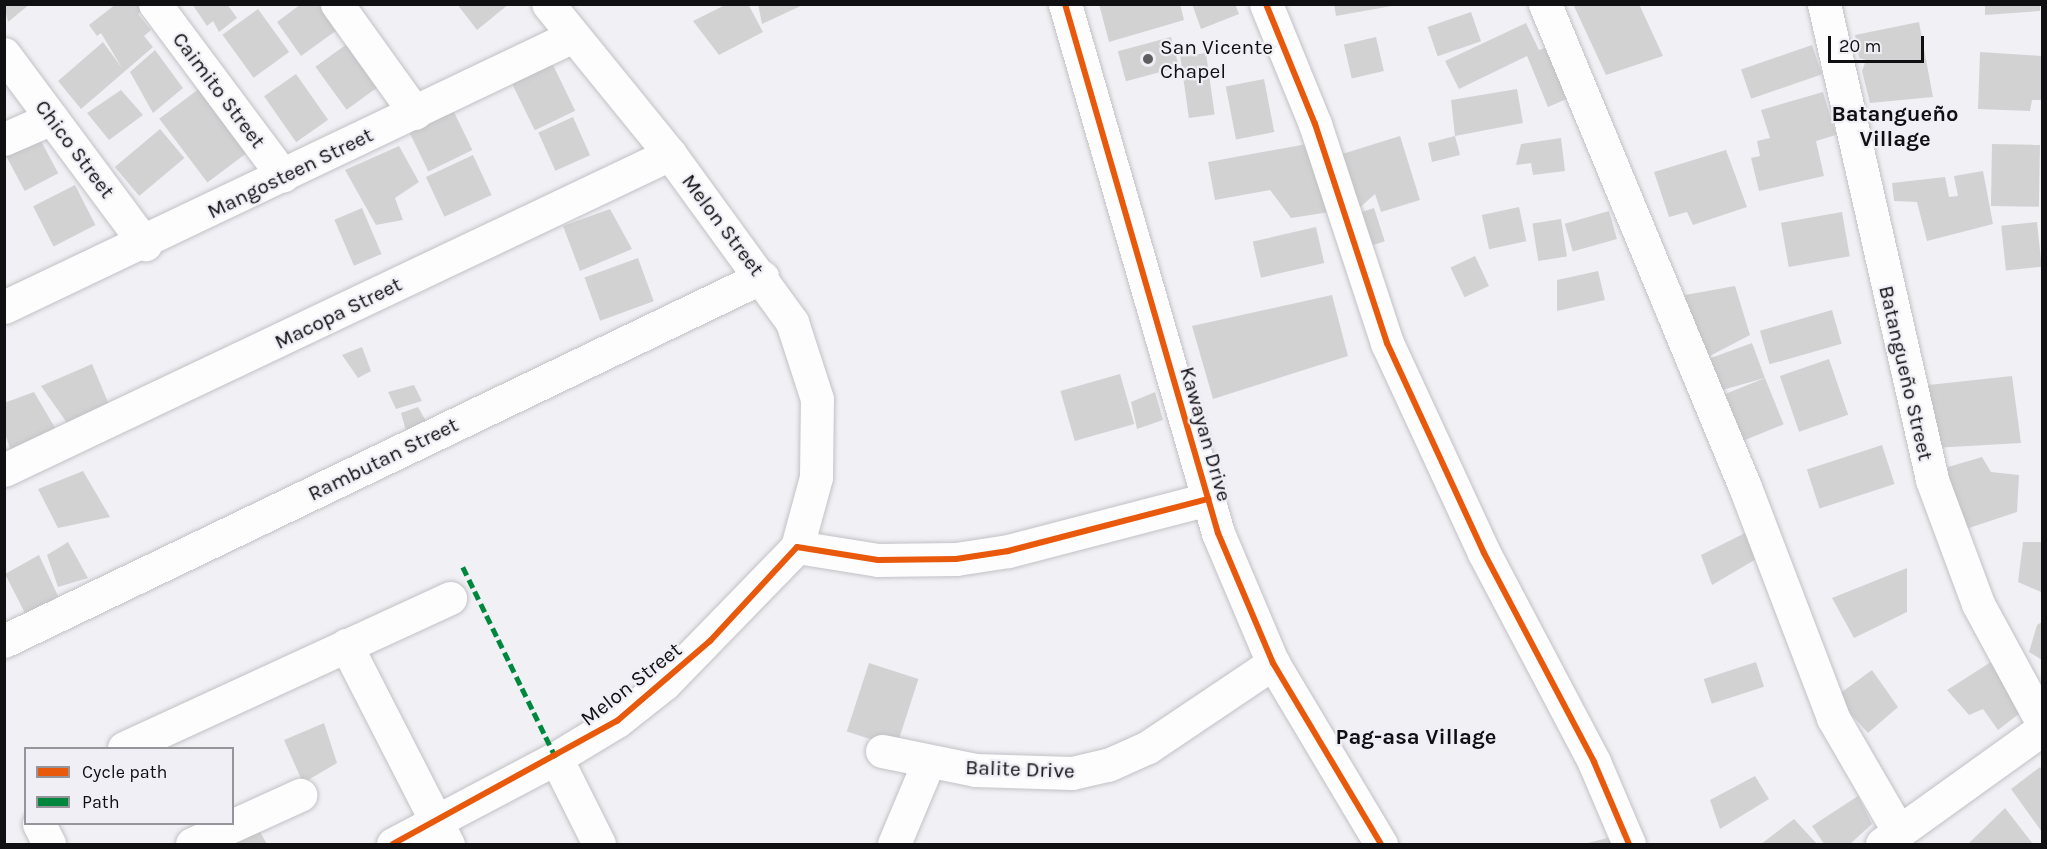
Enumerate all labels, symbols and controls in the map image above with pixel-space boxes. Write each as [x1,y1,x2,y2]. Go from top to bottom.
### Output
scale bar [1831,24,1927,62]
street label: Caimito Street [167,27,271,153]
place label: San Vicente Chapel [1160,34,1273,84]
text: 20 m [1839,35,1881,57]
marker: San Vicente Chapel [1141,52,1155,66]
street label: Chico Street [30,95,120,203]
district label: Batangueño Village [1832,101,1958,152]
street label: Mangosteen Street [203,122,377,224]
street label: Melon Street [676,169,770,281]
street label: Macopa Street [270,271,406,355]
street label: Batangueño Street [1874,283,1938,463]
street label: Kawayan Drive [1175,364,1237,504]
street label: Rambutan Street [304,412,462,506]
street label: Melon Street [575,637,687,731]
district label: Pag-asa Village [1336,725,1496,751]
legend [24,747,234,825]
street label: Balite Drive [965,754,1075,784]
text: Cycle path [82,761,167,783]
text: Path [82,791,120,813]

